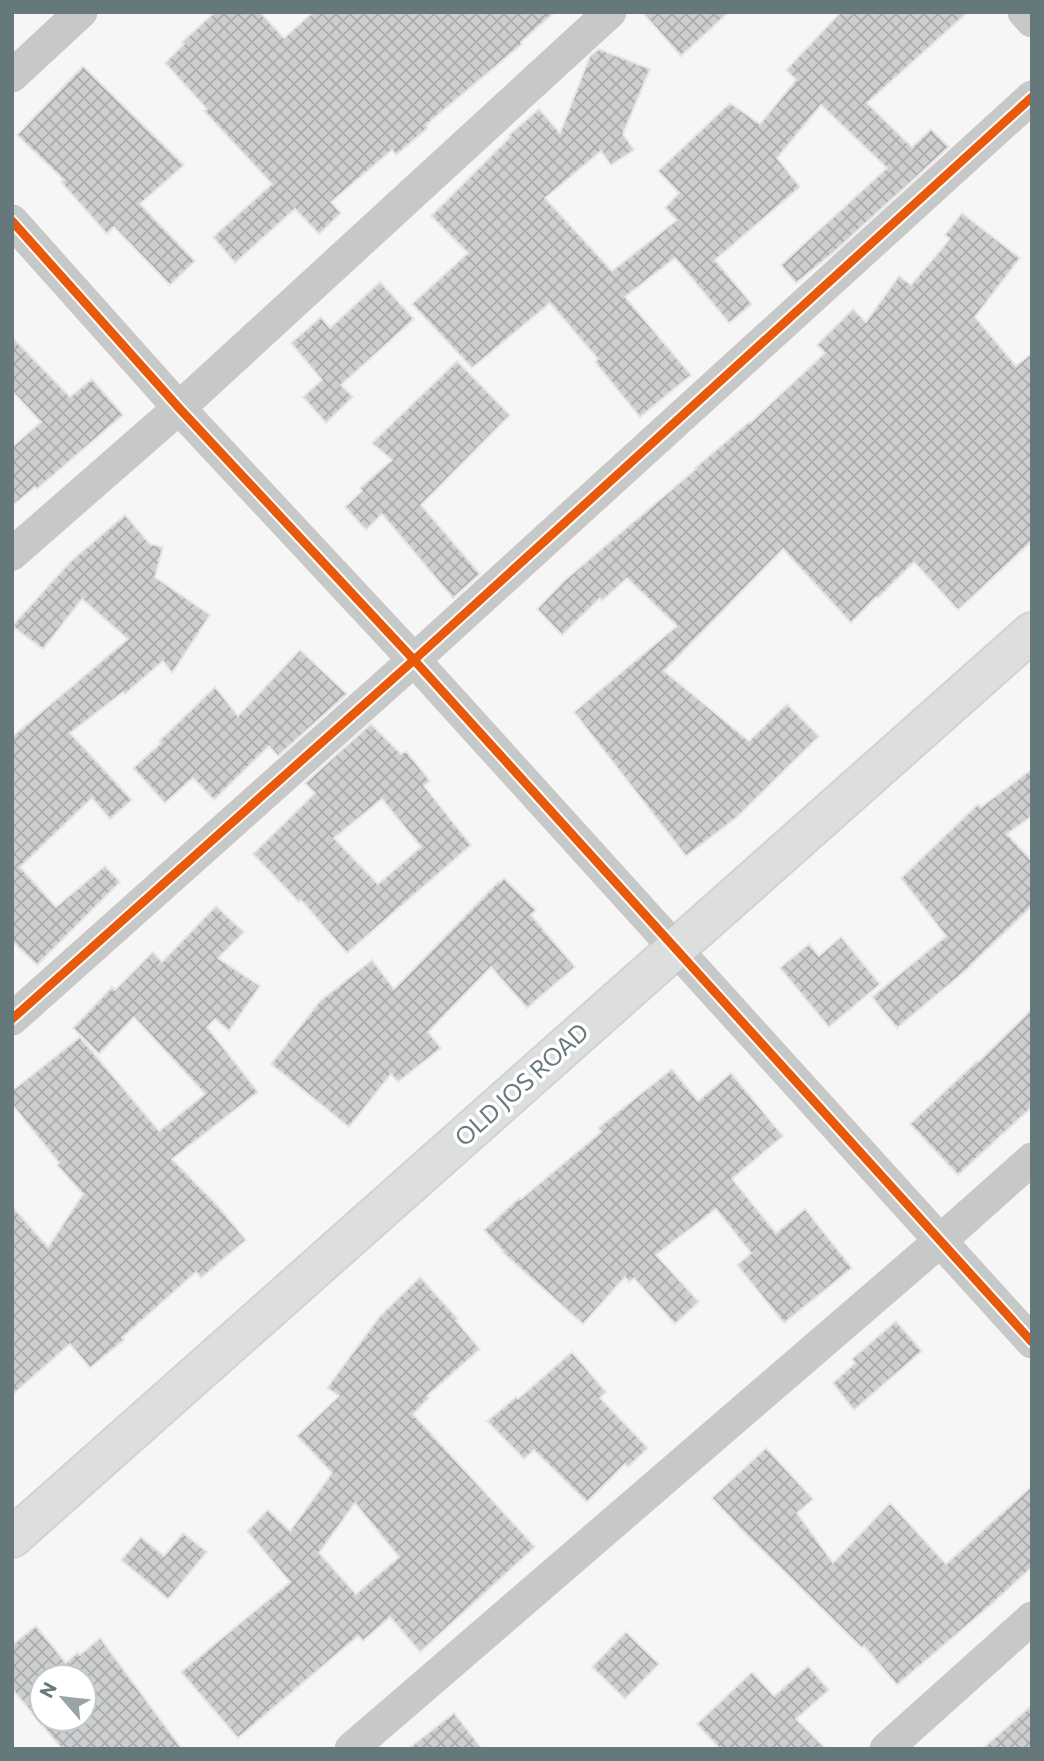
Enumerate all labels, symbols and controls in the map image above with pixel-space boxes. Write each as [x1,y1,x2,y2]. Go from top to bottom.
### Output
street label: OLD JOS ROAD [448,1016,594,1151]
north arrow [28,1663,98,1733]
text: N [34,1678,61,1701]

